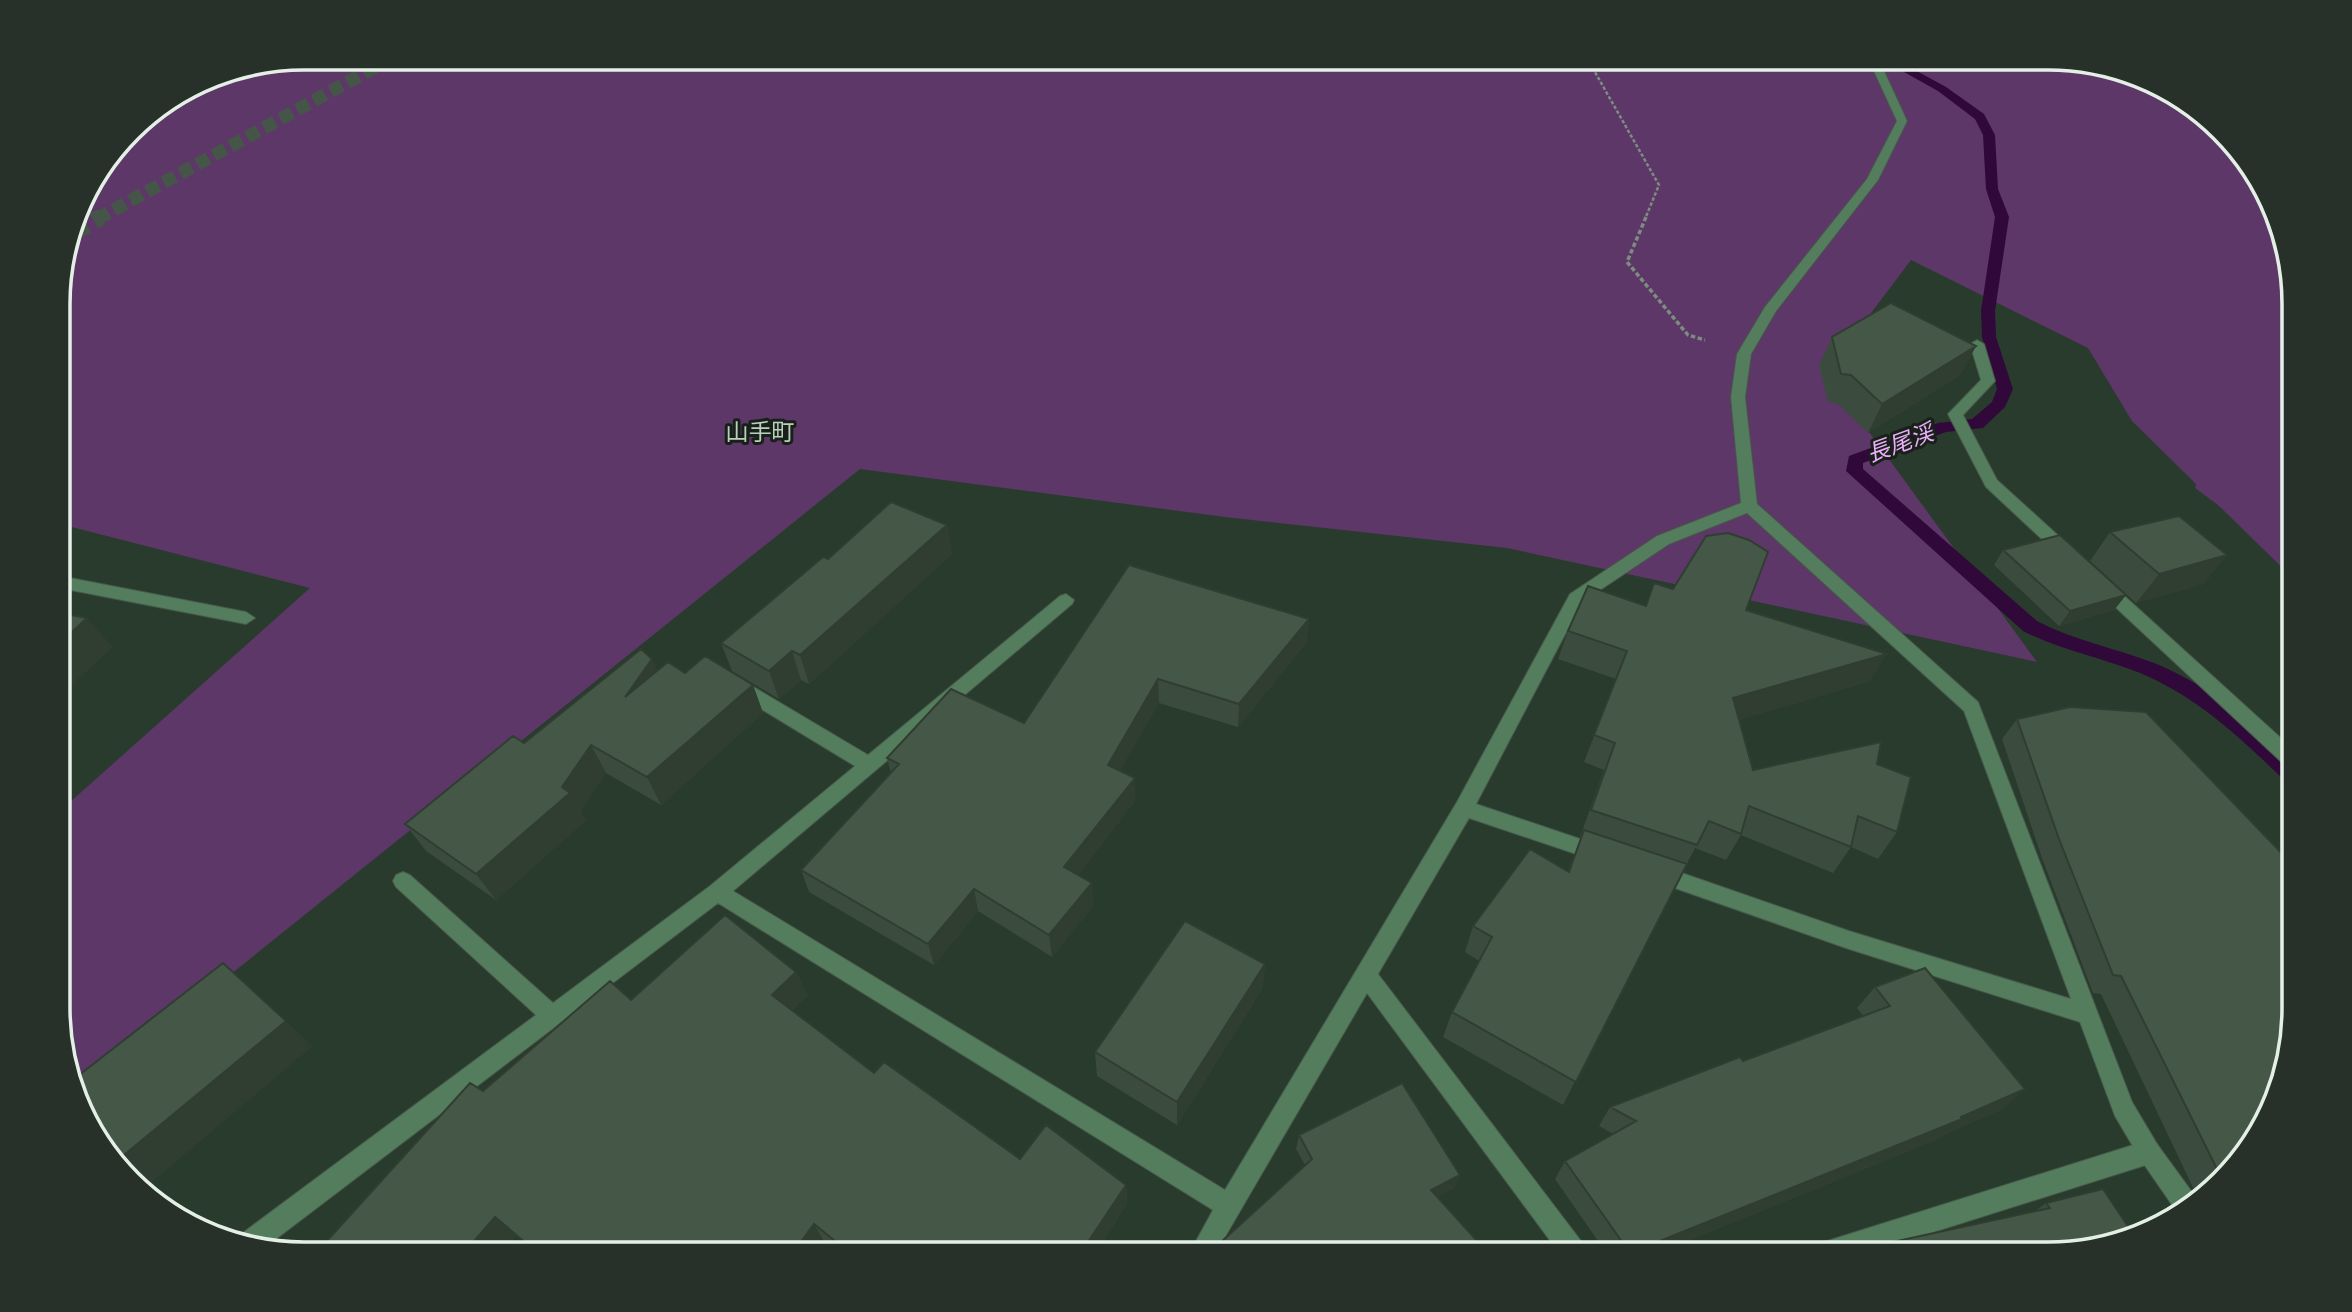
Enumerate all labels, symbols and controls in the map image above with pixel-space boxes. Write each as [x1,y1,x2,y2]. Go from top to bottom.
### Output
water label: 長尾渓 [1863,417,1940,468]
district label: 山手町 [726,418,795,446]

